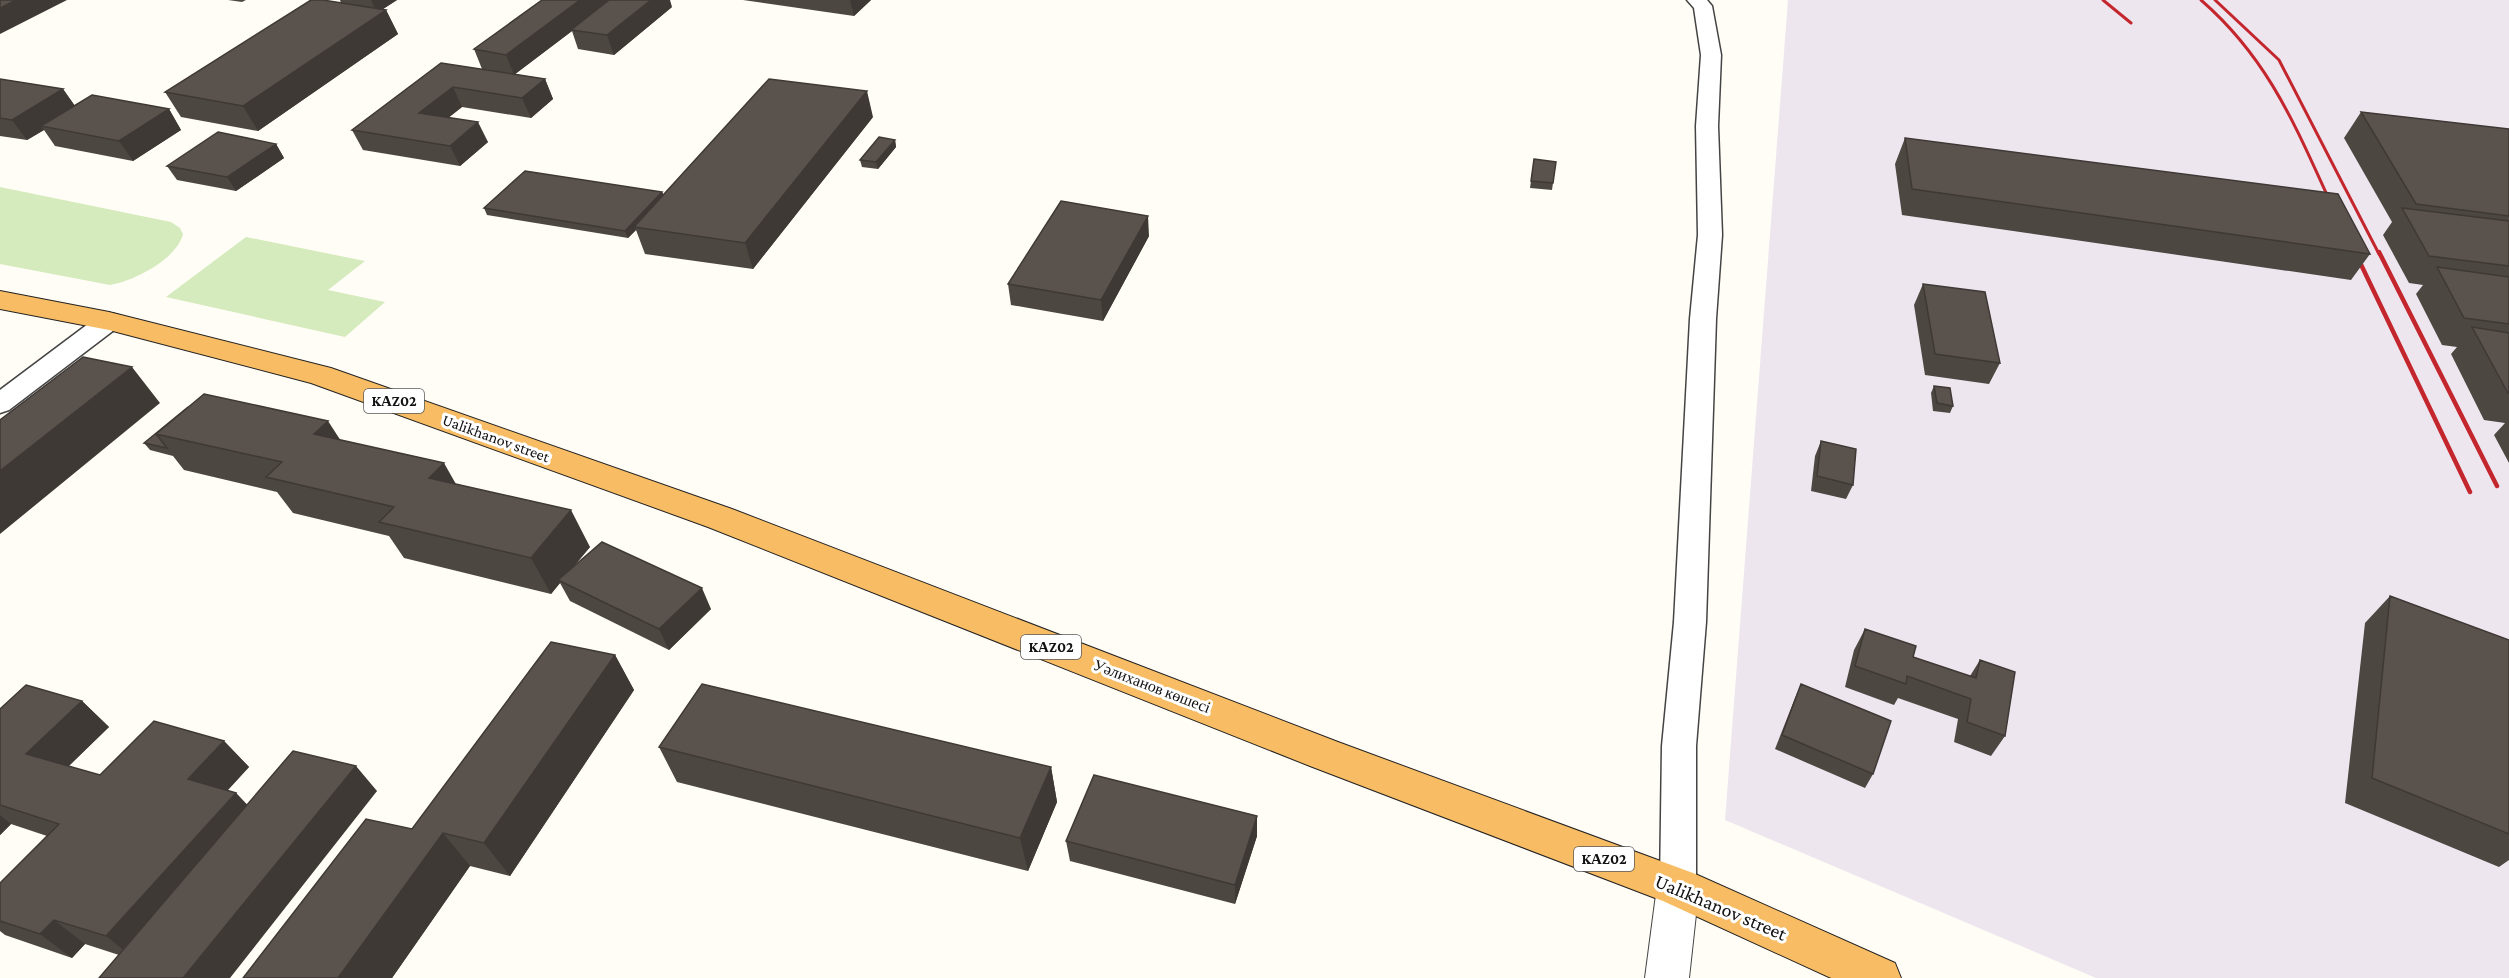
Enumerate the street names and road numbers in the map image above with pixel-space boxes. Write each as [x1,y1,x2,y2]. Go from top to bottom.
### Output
road number: KАZ02 [364,389,424,413]
street label: Ualikhanov street [440,411,553,466]
road number: KАZ02 [1021,635,1081,659]
street label: Уәлиханов көшесі [1091,656,1214,716]
road number: KАZ02 [1574,847,1634,871]
street label: Ualikhanov street [1652,869,1791,945]

